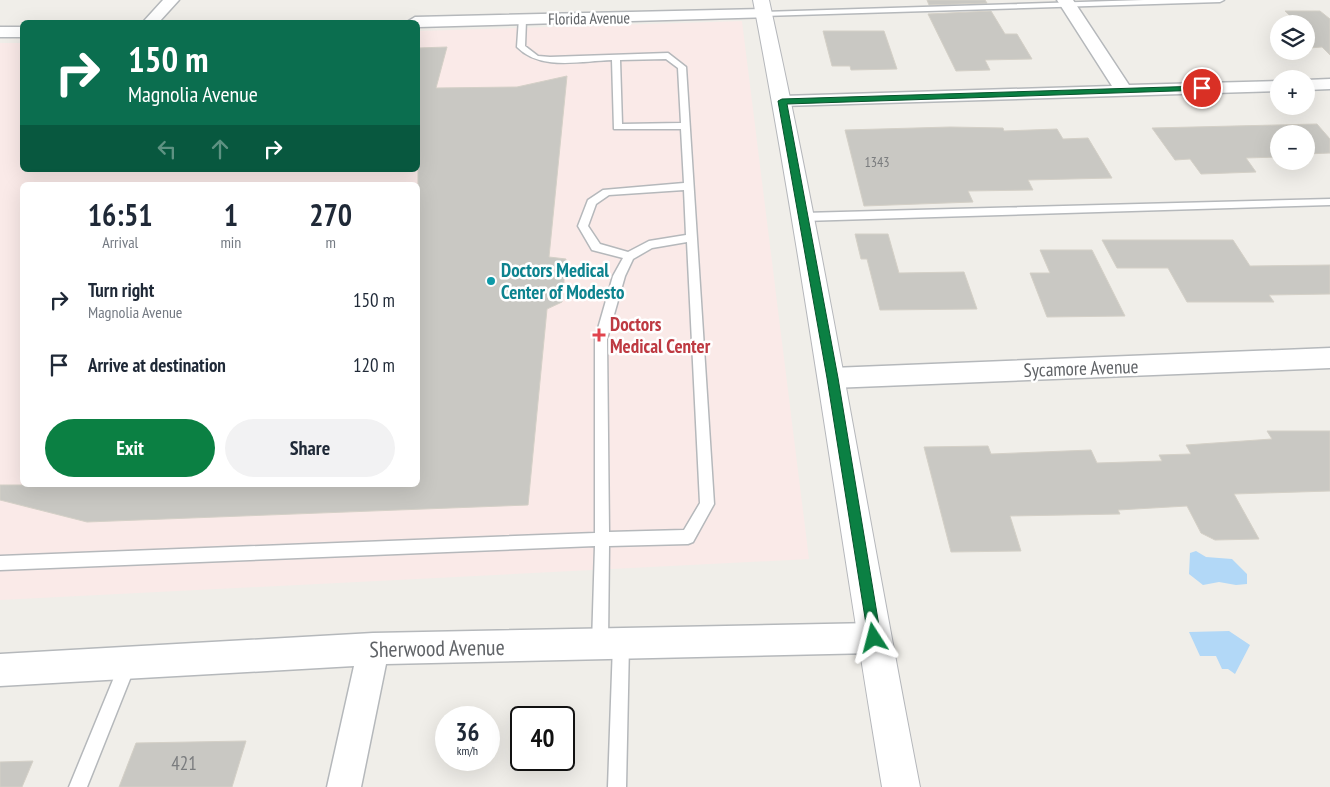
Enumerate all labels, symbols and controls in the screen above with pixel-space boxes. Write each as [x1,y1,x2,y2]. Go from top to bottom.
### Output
street label: Florida Avenue [548,7,630,29]
map controls [1270,15,1315,170]
button: layers [1270,15,1315,60]
text: 150 m [128,36,209,82]
icon: right [45,40,110,105]
pin [1181,67,1223,109]
button: + [1270,70,1315,115]
icon: arrive [1188,74,1216,102]
text: Magnolia Avenue [128,80,258,108]
button: − [1270,125,1315,170]
icon: left [153,135,181,163]
icon: ahead [206,135,234,163]
icon: right [259,135,287,163]
house number: 1343 [864,153,890,171]
text: 16:51 [88,195,153,234]
text: 1 [224,195,238,234]
text: 270 [309,195,352,234]
text: Arrival [102,232,138,252]
text: min [220,232,241,252]
text: m [325,232,336,252]
place label: Doctors Medical Center of Modesto [501,258,624,304]
marker: Doctors Medical Center of Modesto [485,275,497,287]
text: Turn right [88,278,154,302]
icon: right [45,286,73,314]
text: 150 m [353,288,395,312]
text: Magnolia Avenue [88,302,182,322]
place label: Doctors Medical Center [610,312,711,358]
marker: Doctors Medical Center [592,328,606,342]
icon: arrive [45,351,73,379]
text: Arrive at destination [88,353,226,377]
text: 120 m [353,353,395,377]
street label: Sycamore Avenue [1023,354,1139,382]
button: Exit [45,419,215,477]
button: Share [225,419,395,477]
position arrow [847,611,899,663]
street label: Sherwood Avenue [369,633,505,663]
speed limit sign: 40 [510,706,575,771]
text: 36 [456,716,479,748]
text: km/h [457,743,478,758]
house number: 421 [171,751,197,775]

